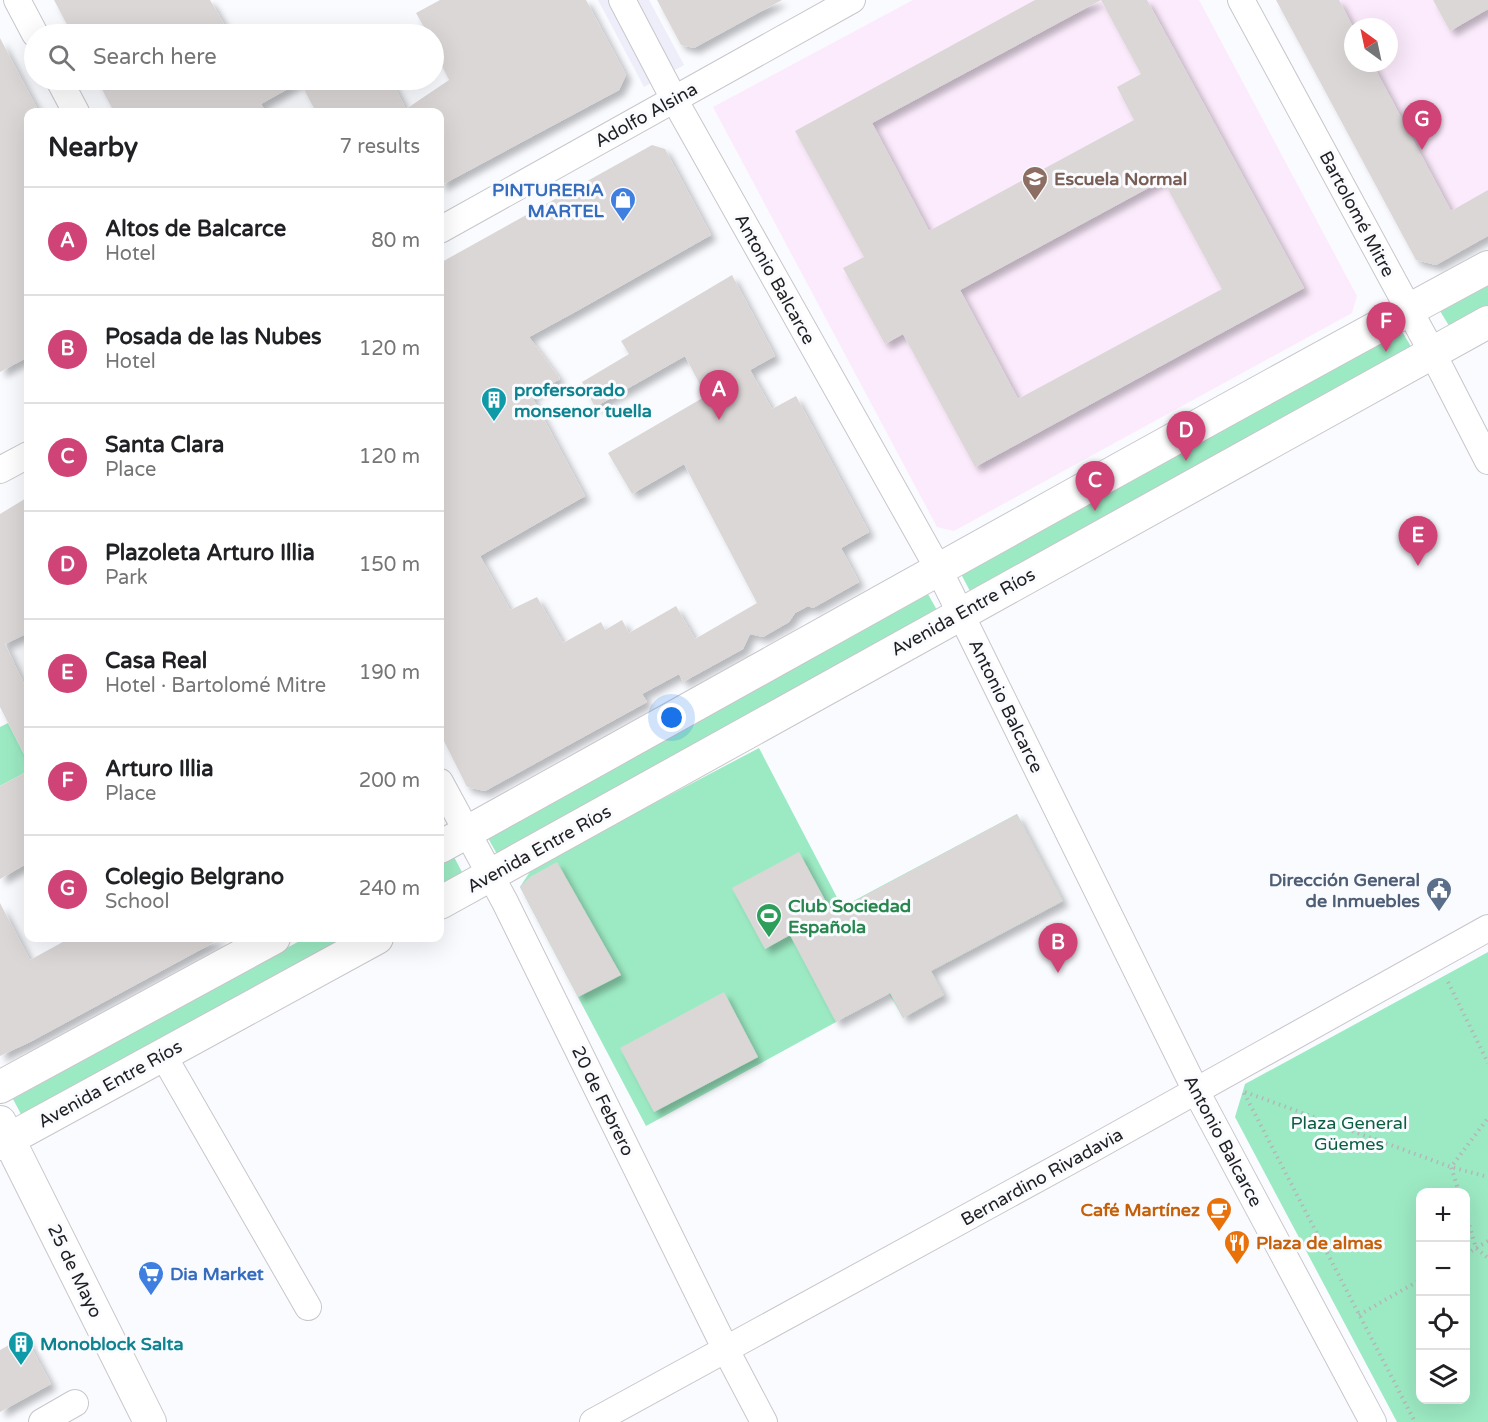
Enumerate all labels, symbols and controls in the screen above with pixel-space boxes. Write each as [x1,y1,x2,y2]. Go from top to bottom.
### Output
north arrow [1344,18,1398,72]
search box [24,24,444,90]
icon: search [45,41,78,74]
text: Search here [93,44,217,70]
street label: Adolfo Alsina [591,78,701,152]
pin: G [1402,100,1442,150]
text: Nearby [48,132,138,163]
text: 7 results [340,135,420,159]
street label: Bartolomé Mitre [1315,147,1399,281]
school or university icon: Escuela Normal [1020,164,1050,202]
place label: Escuela Normal [1054,168,1187,190]
place label: PINTURERIA MARTEL [492,179,605,222]
shop icon: PINTURERIA MARTEL [608,185,638,223]
street label: Antonio Balcarce [730,210,820,348]
text: Altos de Balcarce [105,216,286,242]
text: A [60,229,75,253]
text: 80 m [371,229,420,253]
text: Hotel [105,242,156,266]
pin: F [1366,302,1406,352]
text: Posada de las Nubes [105,324,322,350]
text: B [61,337,74,361]
text: 120 m [359,337,420,361]
text: Hotel [105,350,156,374]
pin: A [700,370,738,420]
place label: profersorado monsenor tuella [514,379,652,422]
building icon: profersorado monsenor tuella [479,385,509,423]
pin: D [1166,412,1206,461]
text: Santa Clara [105,432,224,458]
text: C [61,445,74,469]
text: 120 m [359,445,420,469]
text: Place [105,458,156,482]
pin: C [1076,462,1114,511]
pin: E [1398,516,1438,566]
text: Plazoleta Arturo Illia [105,540,315,566]
text: D [60,553,75,577]
text: 150 m [359,553,420,577]
street label: Avenida Entre Ríos [887,563,1039,661]
text: Park [105,566,148,590]
street label: Antonio Balcarce [964,636,1048,776]
text: Casa Real [105,648,207,674]
text: E [61,661,74,685]
text: 190 m [359,661,420,685]
text: Hotel · Bartolomé Mitre [105,674,326,698]
your location [657,703,686,732]
text: Arturo Illia [105,756,214,782]
text: F [61,769,74,793]
text: 200 m [359,769,420,793]
text: Place [105,782,156,806]
street label: Avenida Entre Ríos [463,800,615,898]
text: Colegio Belgrano [105,864,284,890]
place label: Dirección General de Inmuebles [1269,869,1420,912]
public building icon: Dirección General de Inmuebles [1424,875,1454,913]
text: G [60,877,75,901]
text: 240 m [359,877,420,901]
text: School [105,890,169,914]
place label: Club Sociedad Española [788,895,911,938]
sports icon: Club Sociedad Española [754,901,784,939]
pin: B [1038,924,1078,973]
street label: Avenida Entre Ríos [34,1035,186,1133]
street label: 20 de Febrero [567,1042,639,1160]
street label: Antonio Balcarce [1179,1071,1267,1211]
park label: Plaza General Güemes [1291,1112,1407,1155]
street label: Bernardino Rivadavia [957,1123,1127,1231]
map controls [1416,1188,1470,1404]
button: + [1416,1188,1470,1242]
cafe icon: Café Martínez [1204,1195,1234,1233]
place label: Café Martínez [1081,1199,1200,1221]
street label: 25 de Mayo [43,1221,107,1321]
restaurant icon: Plaza de almas [1222,1228,1252,1266]
place label: Plaza de almas [1256,1232,1383,1254]
button: − [1416,1242,1470,1296]
supermarket icon: Dia Market [136,1259,166,1297]
place label: Dia Market [170,1263,264,1285]
button: locate [1416,1296,1470,1350]
building icon: Monoblock Salta [6,1329,36,1367]
place label: Monoblock Salta [40,1333,184,1355]
button: layers [1416,1350,1470,1404]

